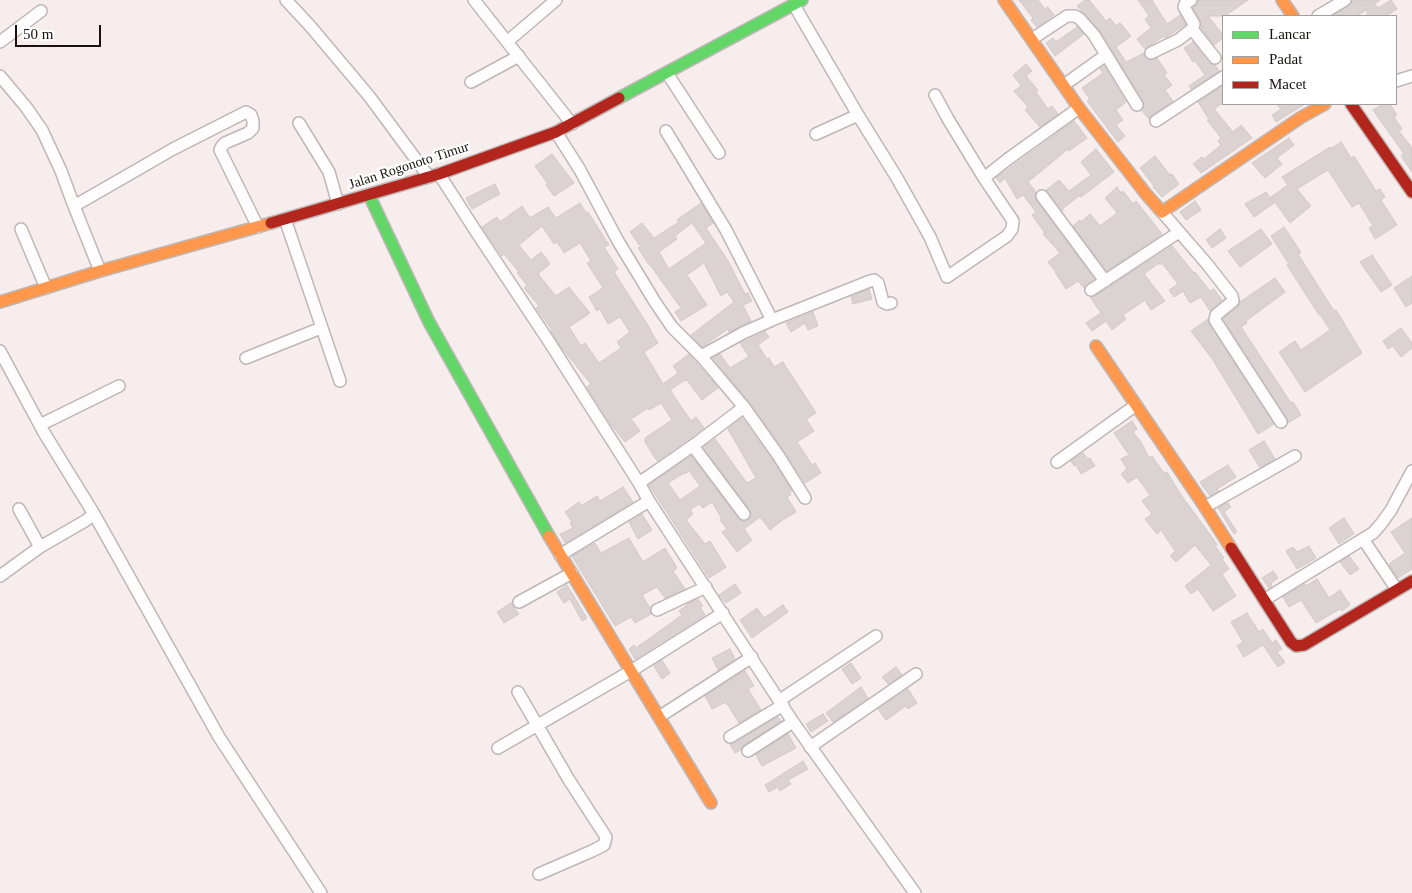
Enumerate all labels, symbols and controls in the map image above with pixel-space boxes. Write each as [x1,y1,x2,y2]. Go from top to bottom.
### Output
scale bar [18,15,104,47]
legend [1222,15,1397,105]
text: 50 m [23,26,53,42]
text: Lancar [1269,26,1311,42]
text: Padat [1269,51,1302,67]
text: Macet [1269,76,1306,92]
street label: Jalan Rogonoto Timur [347,139,471,193]

